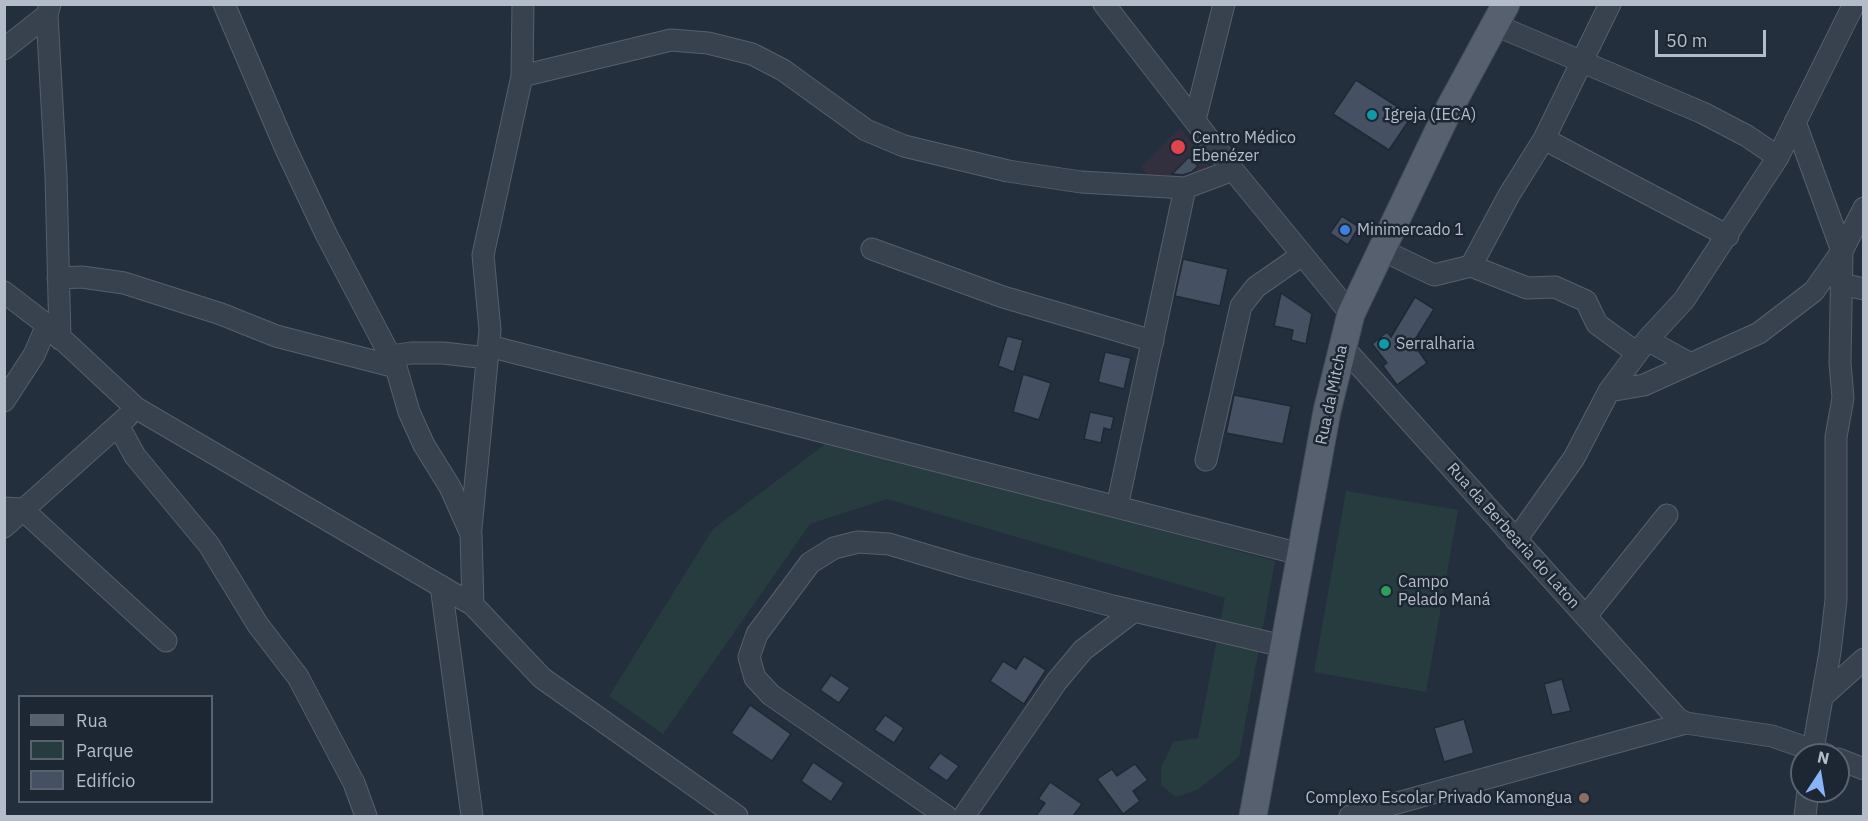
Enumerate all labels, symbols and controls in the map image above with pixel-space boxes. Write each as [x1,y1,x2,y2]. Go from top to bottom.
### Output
scale bar [1658,18,1769,56]
text: 50 m [1666,29,1708,52]
place label: Igreja (IECA) [1384,105,1476,125]
marker: Igreja (IECA) [1365,108,1379,122]
place label: Centro Médico Ebenézer [1192,128,1296,166]
marker: Centro Médico Ebenézer [1169,138,1187,156]
place label: Minimercado 1 [1357,220,1464,240]
marker: Minimercado 1 [1338,223,1352,237]
place label: Serralharia [1396,334,1475,354]
marker: Serralharia [1377,337,1391,351]
street label: Rua da Mitcha [1312,343,1352,447]
street label: Rua da Berbearia do Laton [1443,459,1583,613]
place label: Campo Pelado Maná [1398,572,1490,610]
marker: Campo Pelado Maná [1379,584,1393,598]
legend [18,695,213,803]
text: Rua [76,709,107,732]
text: Parque [76,739,133,762]
north arrow [1790,743,1850,803]
text: N [1816,746,1831,768]
text: Edifício [76,769,135,792]
place label: Complexo Escolar Privado Kamongua [1306,788,1572,808]
marker: Complexo Escolar Privado Kamongua [1577,791,1591,805]

